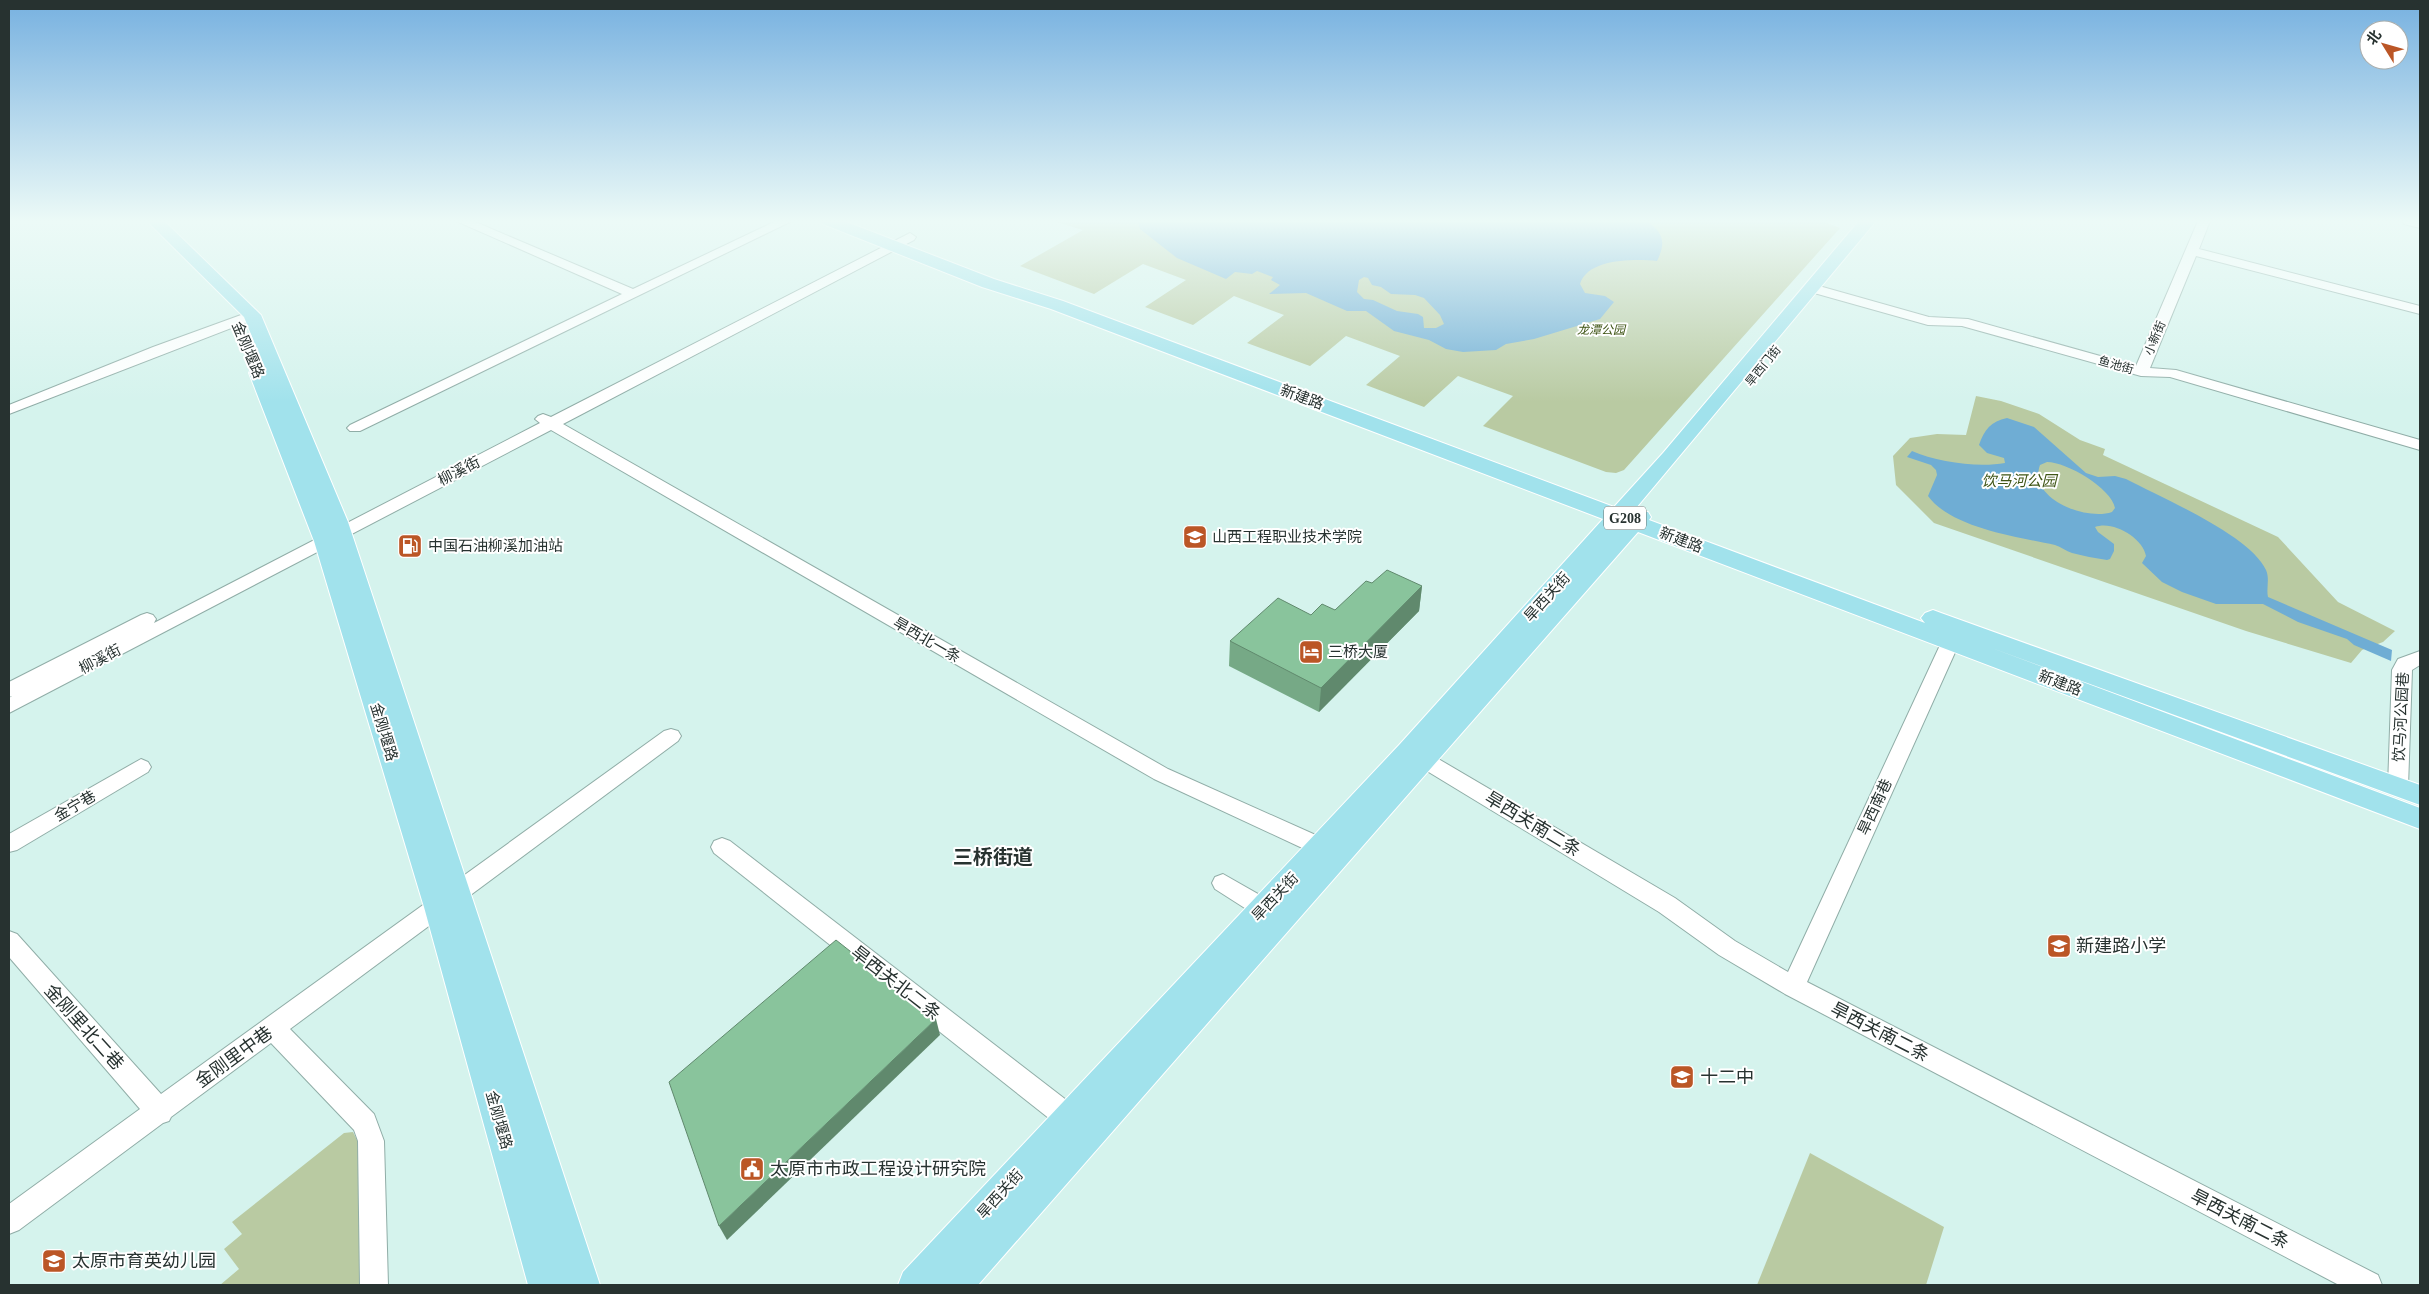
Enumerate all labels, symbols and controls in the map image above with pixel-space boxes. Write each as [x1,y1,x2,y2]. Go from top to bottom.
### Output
north arrow [2359,20,2409,70]
text: 北 [2364,27,2384,48]
street label: 金刚堰路 [229,319,267,381]
street label: 小新街 [2142,319,2168,357]
park label: 龙潭公园 [1577,323,1627,337]
street label: 旱西门街 [1742,343,1784,389]
street label: 鱼池街 [2097,353,2135,377]
street label: 新建路 [1278,382,1326,412]
street label: 柳溪街 [435,454,483,488]
park label: 饮马河公园 [1981,473,2058,489]
road number: G208 [1604,506,1646,530]
school or university icon: 山西工程职业技术学院 [1182,524,1208,550]
street label: 新建路 [1657,524,1705,556]
place label: 山西工程职业技术学院 [1212,529,1362,545]
fuel station icon: 中国石油柳溪加油站 [397,533,423,559]
place label: 中国石油柳溪加油站 [428,538,563,554]
street label: 旱西关街 [1521,569,1573,625]
street label: 旱西北一条 [891,613,964,666]
hotel icon: 三桥大厦 [1298,639,1324,665]
street label: 柳溪街 [76,641,124,677]
place label: 三桥大厦 [1328,644,1388,660]
street label: 新建路 [2036,667,2084,699]
street label: 饮马河公园巷 [2391,672,2411,762]
street label: 金刚堰路 [368,701,400,763]
street label: 旱西南巷 [1855,776,1895,838]
street label: 金宁巷 [52,788,98,824]
street label: 旱西关南二条 [1482,788,1584,860]
district label: 三桥街道 [953,846,1033,868]
street label: 旱西关街 [1249,870,1301,924]
school or university icon: 新建路小学 [2046,933,2072,959]
place label: 新建路小学 [2076,936,2166,956]
street label: 旱西关北二条 [847,942,945,1024]
street label: 金刚里北二巷 [40,980,128,1074]
street label: 旱西关南二条 [1827,999,1933,1065]
street label: 金刚里中巷 [192,1022,276,1092]
school or university icon: 十二中 [1669,1064,1695,1090]
place label: 十二中 [1700,1067,1754,1087]
street label: 金刚堰路 [483,1089,515,1151]
public building icon: 太原市市政工程设计研究院 [739,1156,765,1182]
place label: 太原市市政工程设计研究院 [770,1159,986,1179]
street label: 旱西关街 [974,1166,1026,1222]
street label: 旱西关南二条 [2187,1186,2293,1252]
school or university icon: 太原市育英幼儿园 [41,1248,67,1274]
place label: 太原市育英幼儿园 [72,1251,216,1271]

